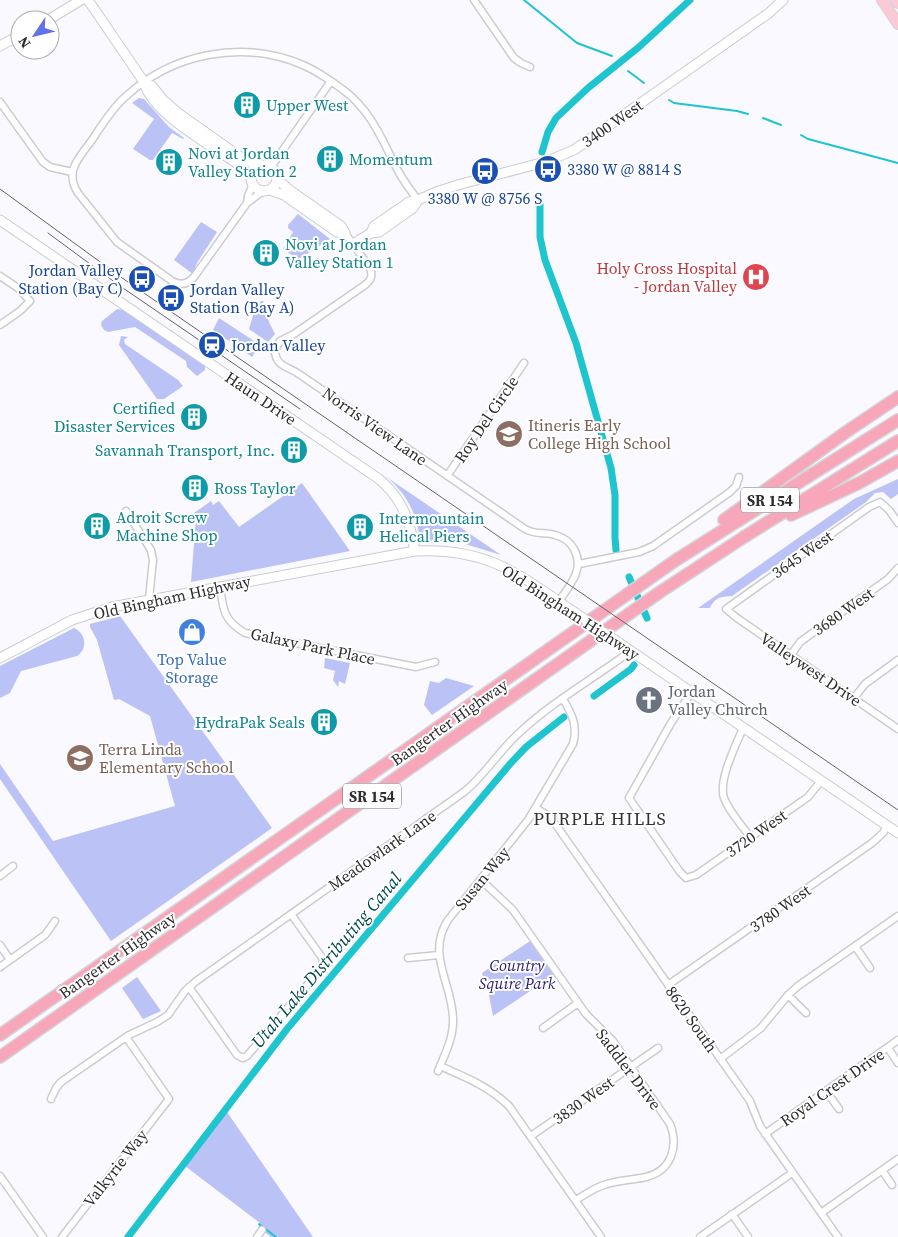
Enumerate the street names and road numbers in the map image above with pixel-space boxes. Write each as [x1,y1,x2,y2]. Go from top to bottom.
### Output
street label: 3400 West [577,94,648,152]
street label: Haun Drive [221,366,301,430]
street label: Roy Del Circle [449,371,523,467]
street label: Norris View Lane [318,382,432,470]
road number: SR 154 [741,488,799,512]
street label: 3645 West [767,525,838,583]
street label: Old Bingham Highway [498,559,645,665]
street label: Old Bingham Highway [91,569,253,624]
street label: 3680 West [808,582,879,640]
street label: Galaxy Park Place [249,622,377,670]
street label: Valleywest Drive [756,627,866,711]
street label: Bangerter Highway [386,673,512,771]
road number: SR 154 [343,784,401,808]
street label: 3720 West [721,804,792,862]
street label: Meadowlark Lane [324,805,440,895]
street label: Susan Way [450,841,515,914]
street label: 3780 West [745,879,816,937]
street label: Bangerter Highway [54,906,180,1004]
street label: 8620 South [661,981,723,1057]
street label: Saddler Drive [591,1024,667,1114]
street label: Royal Crest Drive [775,1043,889,1131]
street label: 3830 West [548,1071,619,1129]
street label: Valkyrie Way [78,1124,153,1211]

